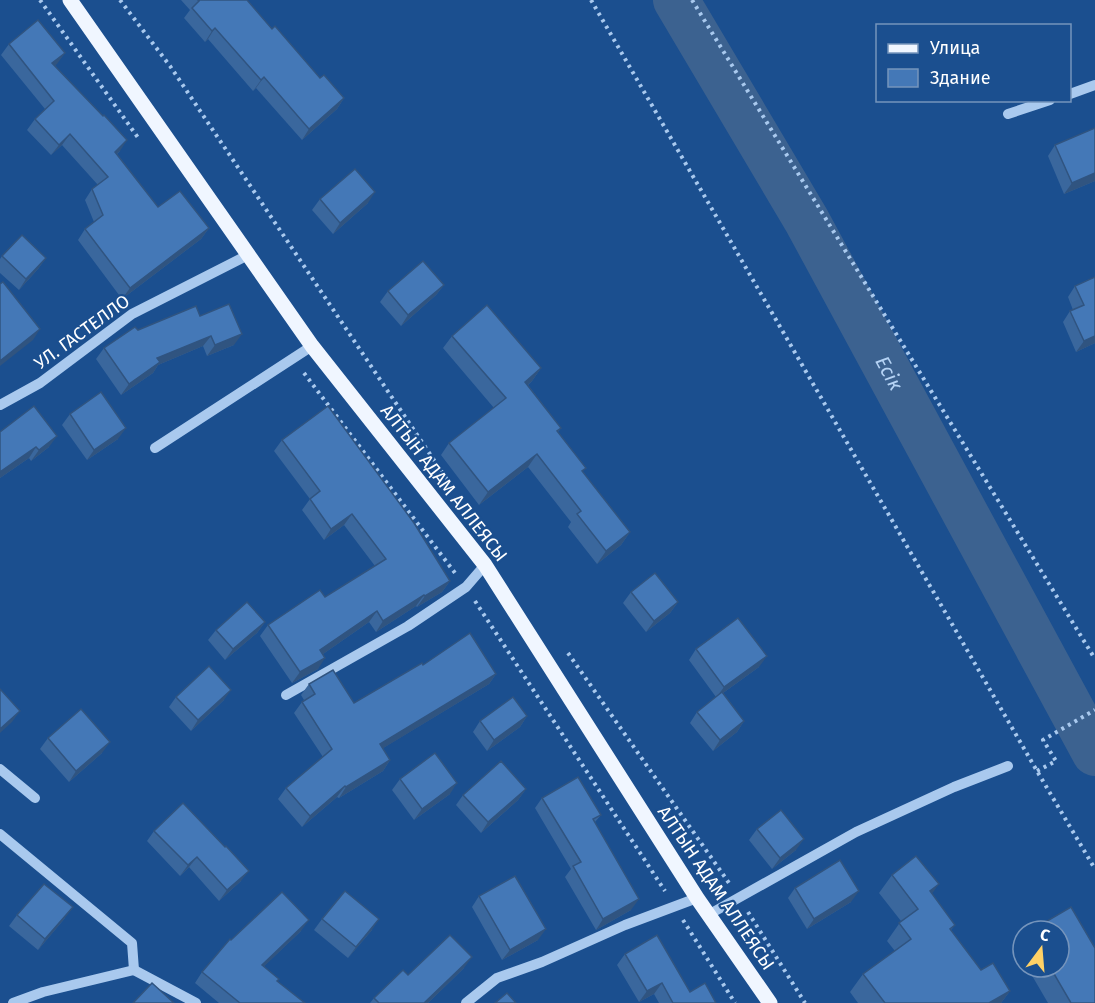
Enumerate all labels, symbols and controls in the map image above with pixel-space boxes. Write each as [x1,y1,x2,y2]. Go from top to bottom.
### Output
legend [876,24,1071,102]
text: Улица [930,37,980,59]
text: Здание [930,67,991,89]
street label: УЛ. ГАСТЕЛЛО [30,290,134,374]
water label: Есік [870,352,909,395]
street label: АЛТЫН АДАМ АЛЛЕЯСЫ [376,400,512,566]
street label: АЛТЫН АДАМ АЛЛЕЯСЫ [653,802,779,974]
north arrow [1011,919,1071,979]
text: С [1038,925,1053,946]

